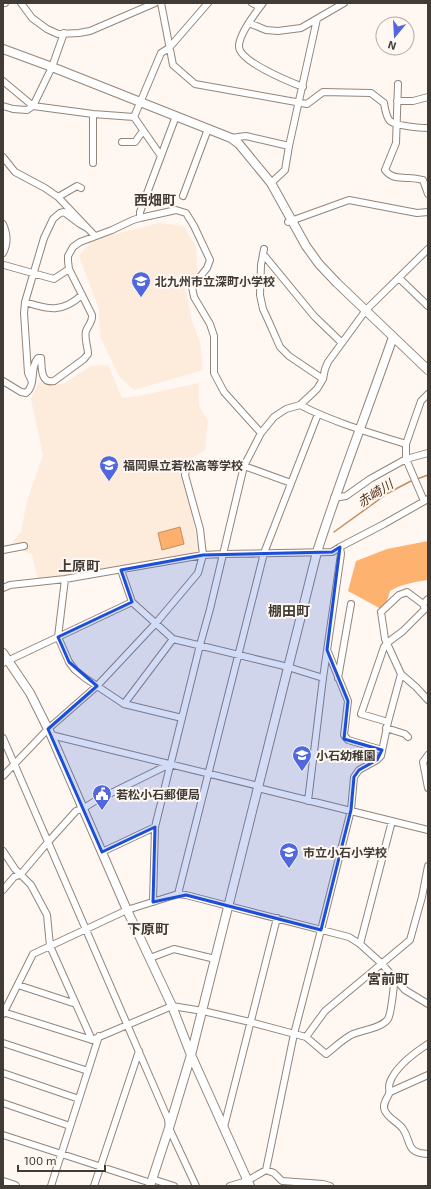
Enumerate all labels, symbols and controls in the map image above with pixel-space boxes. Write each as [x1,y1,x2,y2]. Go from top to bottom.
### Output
north arrow [375,16,415,56]
text: N [386,39,398,53]
district label: 西畑町 [134,191,176,208]
school or university icon: 北九州市立深町小学校 [130,270,152,298]
place label: 北九州市立深町小学校 [155,274,275,288]
school or university icon: 福岡県立若松高等学校 [98,454,120,482]
place label: 福岡県立若松高等学校 [123,458,243,472]
water label: 赤崎川 [354,475,397,510]
district label: 上原町 [58,557,100,574]
district label: 棚田町 [268,602,310,619]
school or university icon: 小石幼稚園 [291,744,313,772]
place label: 小石幼稚園 [316,748,376,762]
public building icon: 若松小石郵便局 [91,783,113,811]
place label: 若松小石郵便局 [116,787,200,801]
school or university icon: 市立小石小学校 [278,841,300,869]
place label: 市立小石小学校 [303,845,387,859]
district label: 下原町 [127,920,169,937]
district label: 宮前町 [367,970,409,987]
scale bar [18,1147,105,1173]
text: 100 m [24,1153,56,1167]

